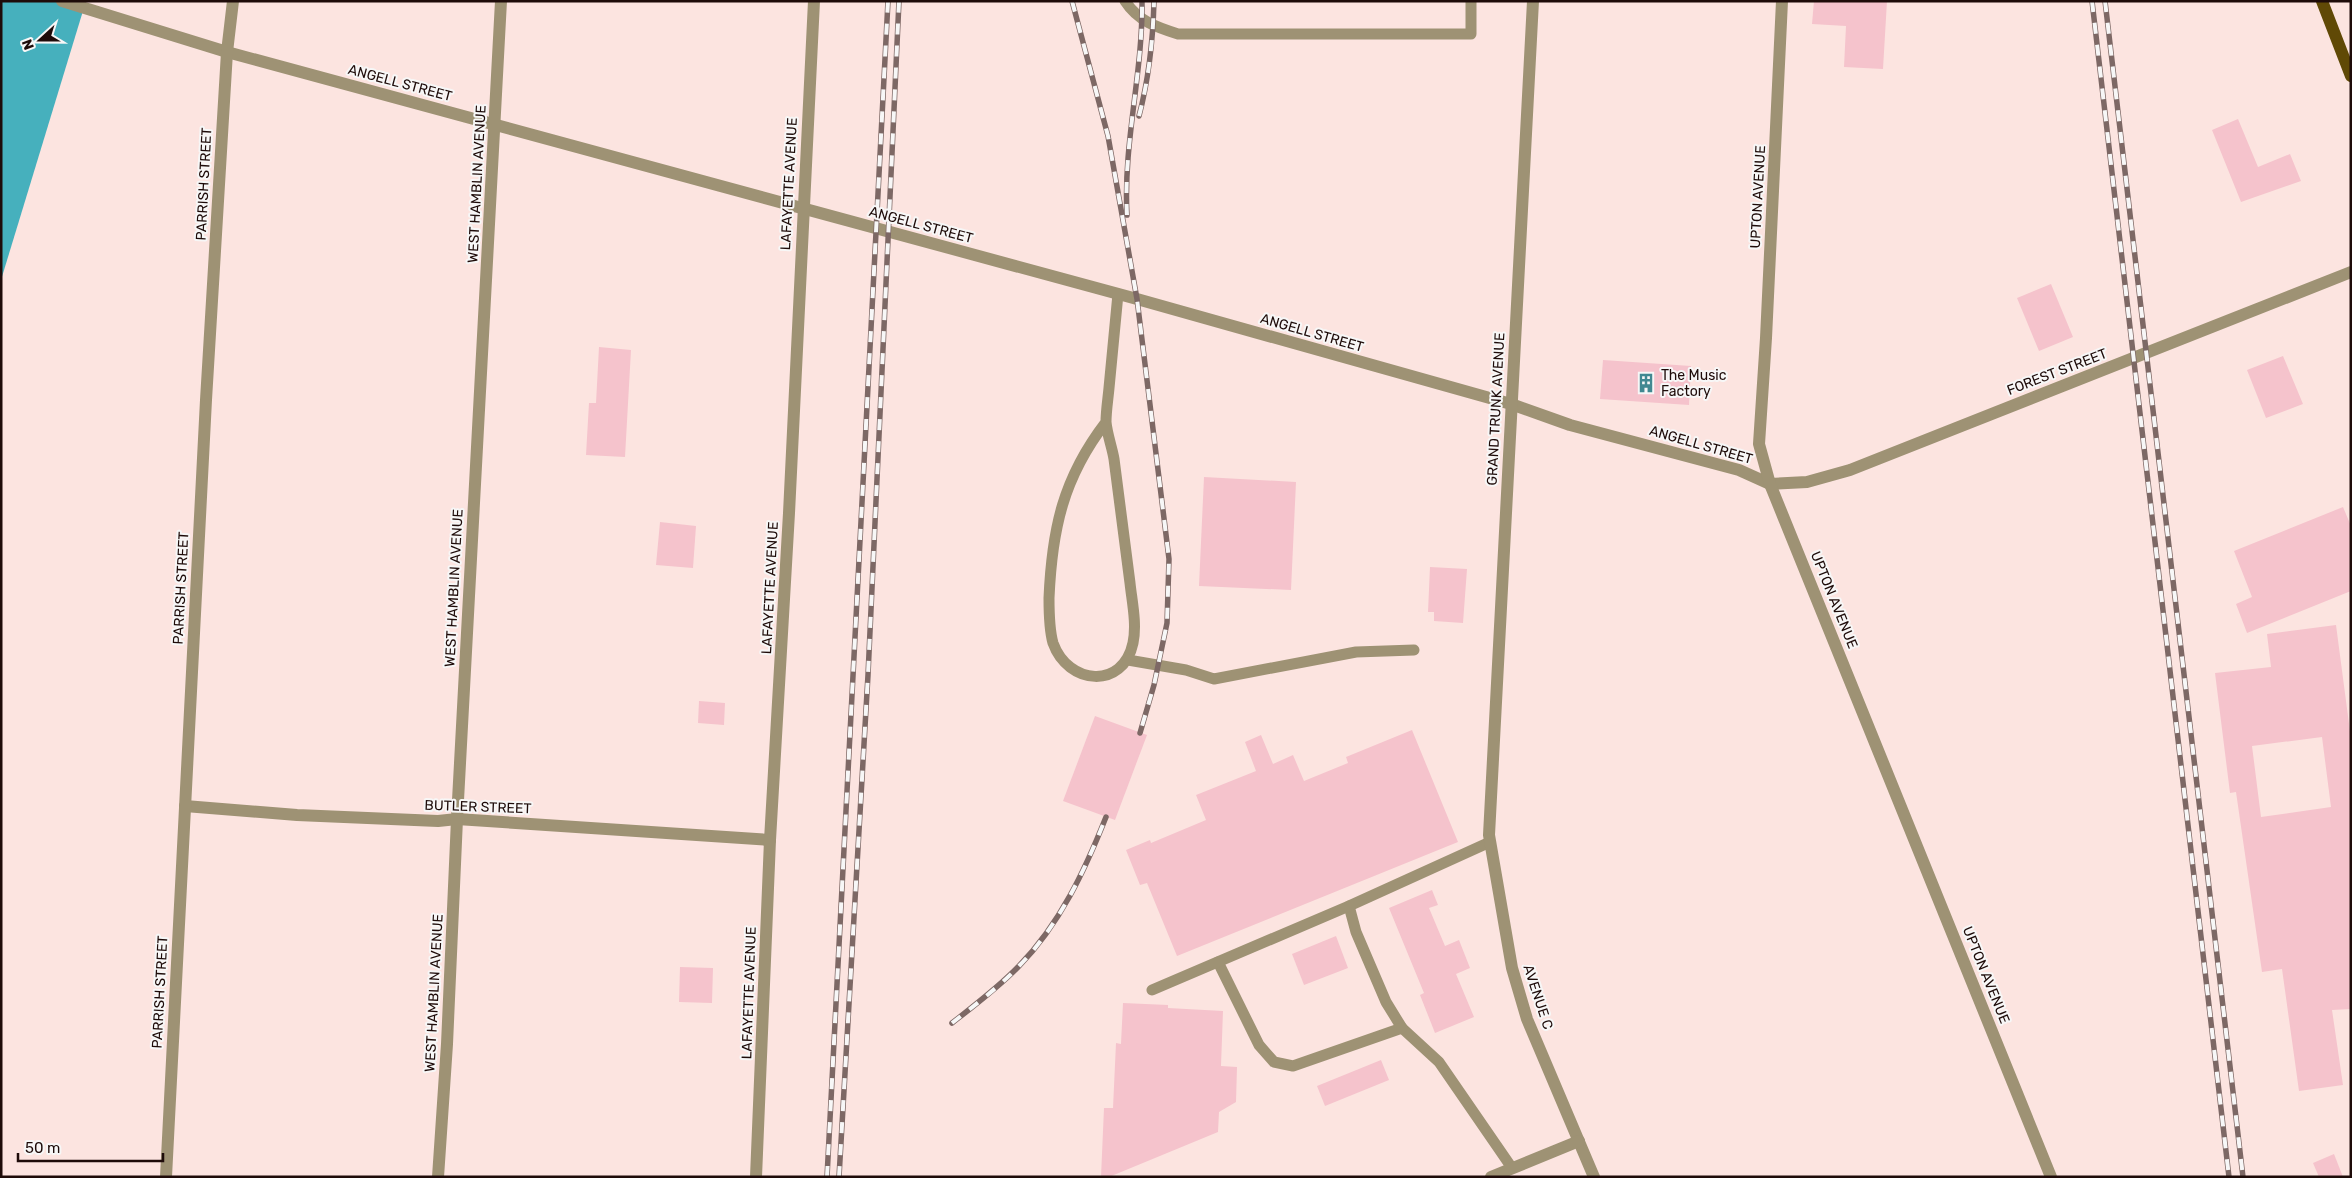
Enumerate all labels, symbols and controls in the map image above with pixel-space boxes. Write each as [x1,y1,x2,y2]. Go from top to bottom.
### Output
north arrow [15,15,65,65]
text: N [19,37,38,52]
street label: ANGELL STREET [346,61,454,105]
street label: WEST HAMBLIN AVENUE [464,105,490,263]
street label: LAFAYETTE AVENUE [777,117,801,251]
street label: PARRISH STREET [193,127,215,241]
street label: UPTON AVENUE [1747,145,1769,249]
street label: ANGELL STREET [867,203,975,247]
street label: ANGELL STREET [1258,310,1366,356]
street label: GRAND TRUNK AVENUE [1484,332,1508,486]
street label: FOREST STREET [2004,345,2110,399]
place label: The Music Factory [1661,367,1727,400]
building icon: The Music Factory [1635,372,1657,394]
street label: ANGELL STREET [1647,422,1755,468]
street label: WEST HAMBLIN AVENUE [441,509,467,667]
street label: LAFAYETTE AVENUE [758,521,782,655]
street label: PARRISH STREET [170,531,192,645]
street label: UPTON AVENUE [1807,549,1861,651]
street label: BUTLER STREET [424,797,532,817]
street label: WEST HAMBLIN AVENUE [421,914,447,1072]
street label: UPTON AVENUE [1959,924,2013,1026]
street label: LAFAYETTE AVENUE [738,926,760,1060]
street label: PARRISH STREET [149,935,171,1049]
street label: AVENUE C [1520,962,1556,1032]
scale bar [18,1130,162,1162]
text: 50 m [25,1139,60,1157]

